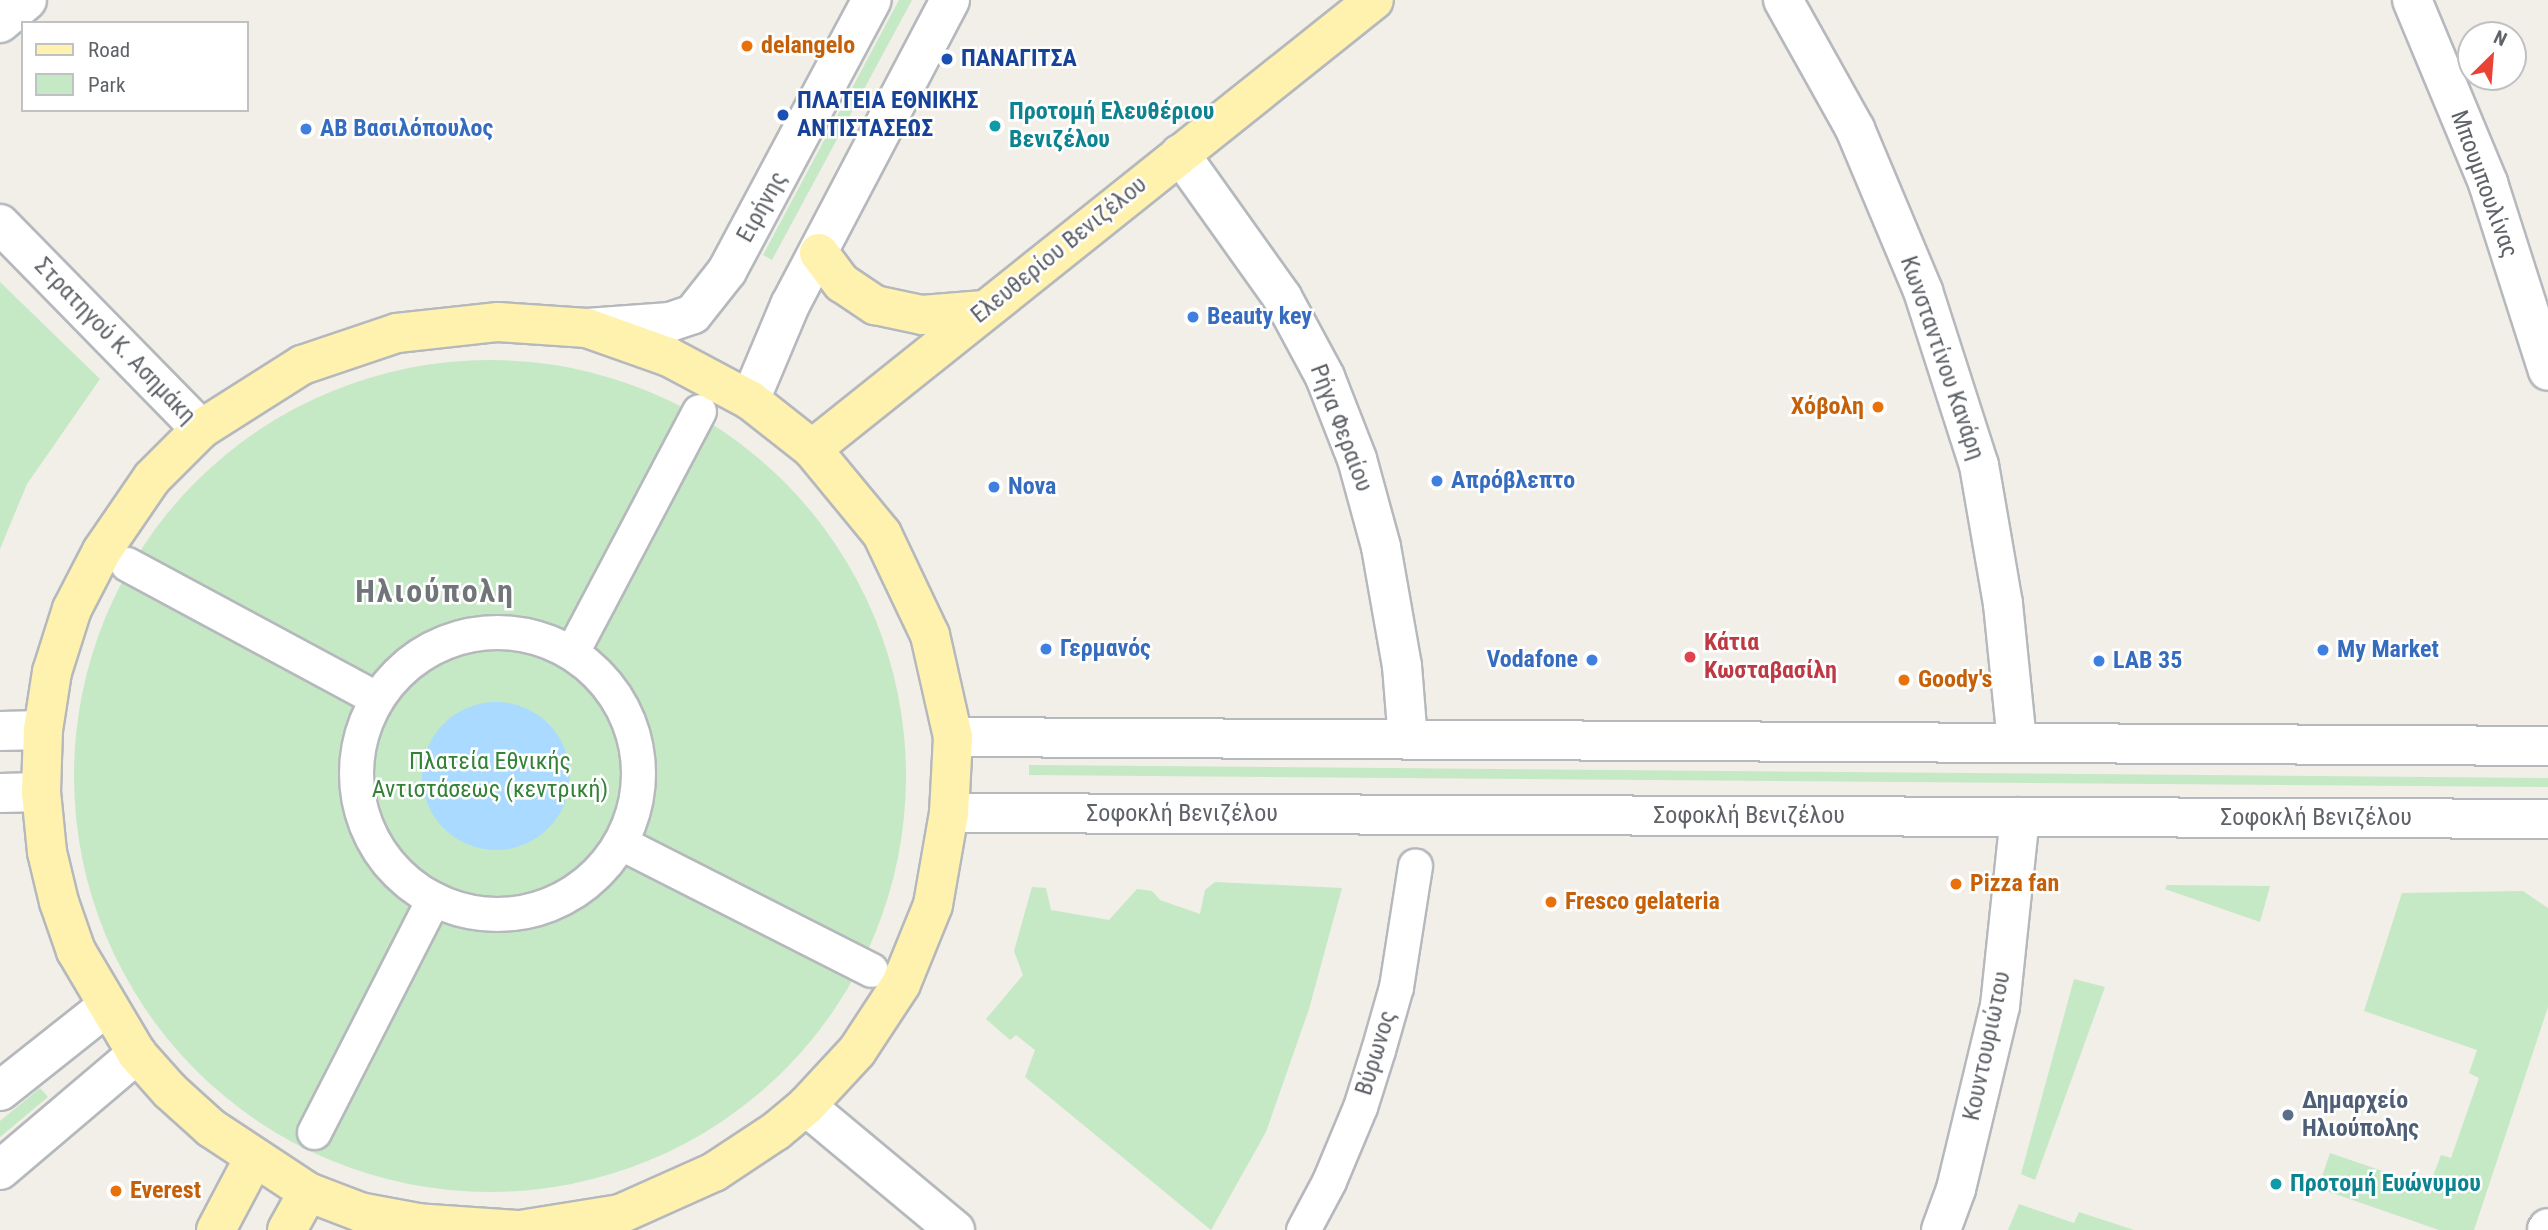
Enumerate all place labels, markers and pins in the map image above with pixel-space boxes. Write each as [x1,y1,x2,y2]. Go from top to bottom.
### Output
place label: delangelo [761,32,855,60]
marker: delangelo [739,38,755,54]
place label: ΠΑΝΑΓΙΤΣΑ [961,45,1077,73]
marker: ΠΑΝΑΓΙΤΣΑ [939,51,955,67]
place label: ΠΛΑΤΕΙΑ ΕΘΝΙΚΗΣ ΑΝΤΙΣΤΑΣΕΩΣ [797,87,978,143]
place label: Προτομή Ελευθέριου Βενιζέλου [1009,98,1214,154]
marker: ΠΛΑΤΕΙΑ ΕΘΝΙΚΗΣ ΑΝΤΙΣΤΑΣΕΩΣ [775,107,791,123]
place label: ΑΒ Βασιλόπουλος [320,115,493,143]
marker: Προτομή Ελευθέριου Βενιζέλου [987,118,1003,134]
marker: ΑΒ Βασιλόπουλος [298,121,314,137]
place label: Beauty key [1207,303,1312,331]
marker: Beauty key [1185,309,1201,325]
place label: Χόβολη [1791,393,1864,421]
marker: Χόβολη [1870,399,1886,415]
place label: Απρόβλεπτο [1451,467,1575,495]
place label: Nova [1008,473,1056,501]
marker: Απρόβλεπτο [1429,473,1445,489]
marker: Nova [986,479,1002,495]
place label: Κάτια Κωσταβασίλη [1704,629,1837,685]
place label: Γερμανός [1060,635,1151,663]
place label: My Market [2337,636,2439,664]
marker: Γερμανός [1038,641,1054,657]
marker: My Market [2315,642,2331,658]
place label: Vodafone [1486,646,1578,674]
place label: LAB 35 [2113,647,2182,675]
marker: Κάτια Κωσταβασίλη [1682,649,1698,665]
marker: Vodafone [1584,652,1600,668]
marker: LAB 35 [2091,653,2107,669]
place label: Goody's [1918,666,1992,694]
marker: Goody's [1896,672,1912,688]
place label: Pizza fan [1970,870,2059,898]
marker: Pizza fan [1948,876,1964,892]
place label: Fresco gelateria [1565,888,1720,916]
marker: Fresco gelateria [1543,894,1559,910]
place label: Δημαρχείο Ηλιούπολης [2302,1087,2419,1143]
marker: Δημαρχείο Ηλιούπολης [2280,1107,2296,1123]
place label: Προτομή Ευώνυμου [2290,1170,2481,1198]
marker: Προτομή Ευώνυμου [2268,1176,2284,1192]
place label: Everest [130,1177,201,1205]
marker: Everest [108,1183,124,1199]

